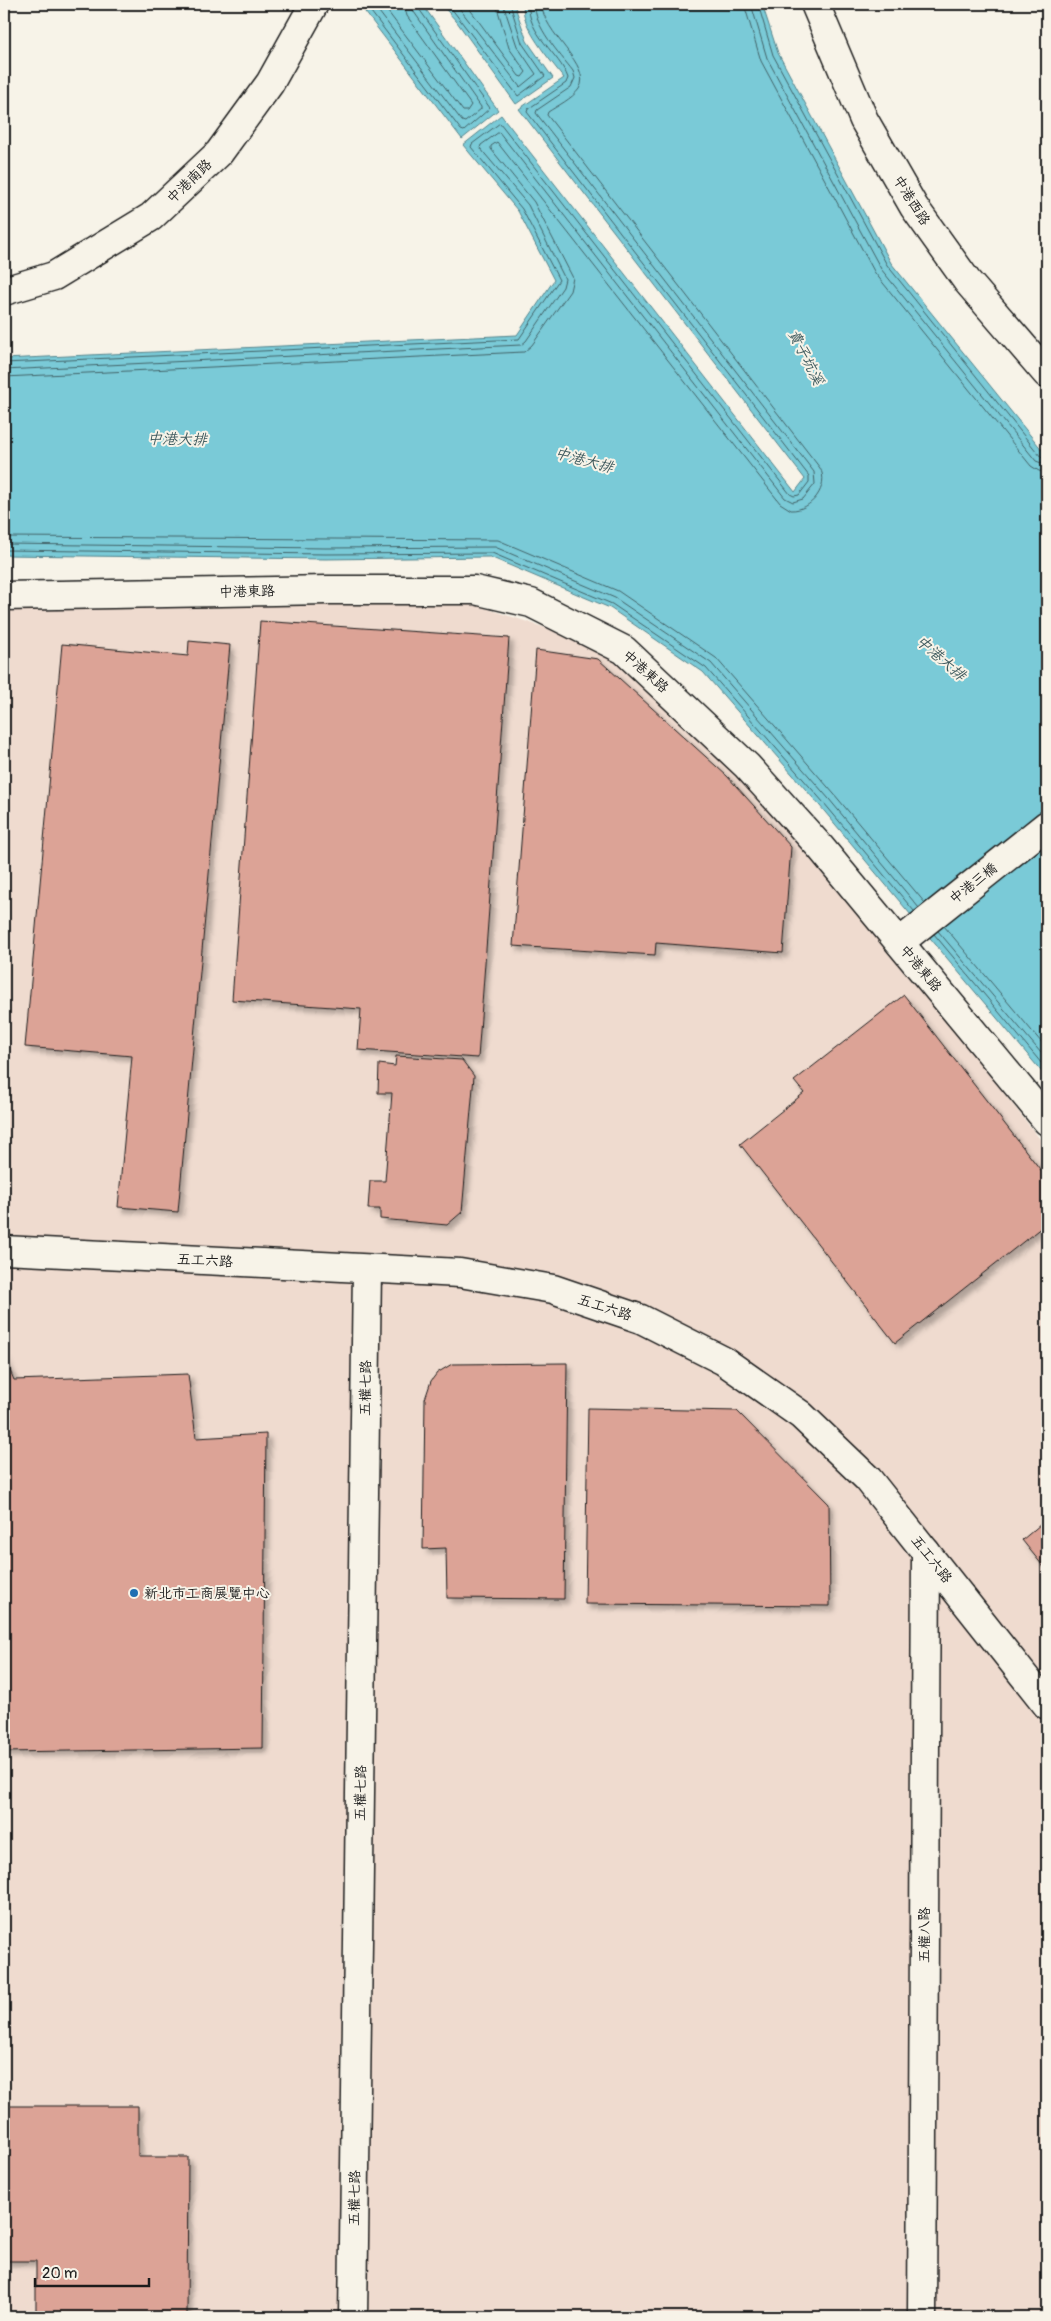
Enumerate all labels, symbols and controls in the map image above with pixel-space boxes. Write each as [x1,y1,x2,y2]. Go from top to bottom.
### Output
street label: 中港南路 [163,156,215,207]
street label: 中港西路 [890,172,934,229]
water label: 貴子坑溪 [783,326,828,389]
water label: 中港大排 [147,429,209,450]
water label: 中港大排 [552,444,617,478]
street label: 中港東路 [219,583,275,600]
water label: 中港大排 [912,632,971,687]
street label: 中港東路 [619,646,672,696]
street label: 中港三橋 [946,859,1001,907]
street label: 中港東路 [896,941,945,995]
street label: 五工六路 [177,1251,233,1270]
street label: 五工六路 [576,1291,634,1324]
street label: 五權七路 [357,1360,374,1416]
street label: 五工六路 [908,1532,956,1587]
place label: 新北市工商展覽中心 [144,1585,270,1602]
marker: 新北市工商展覽中心 [128,1587,140,1599]
street label: 五權七路 [352,1765,369,1821]
street label: 五權八路 [916,1907,933,1963]
street label: 五權七路 [346,2170,363,2226]
scale bar [35,2256,149,2288]
text: 20 m [42,2264,77,2283]

